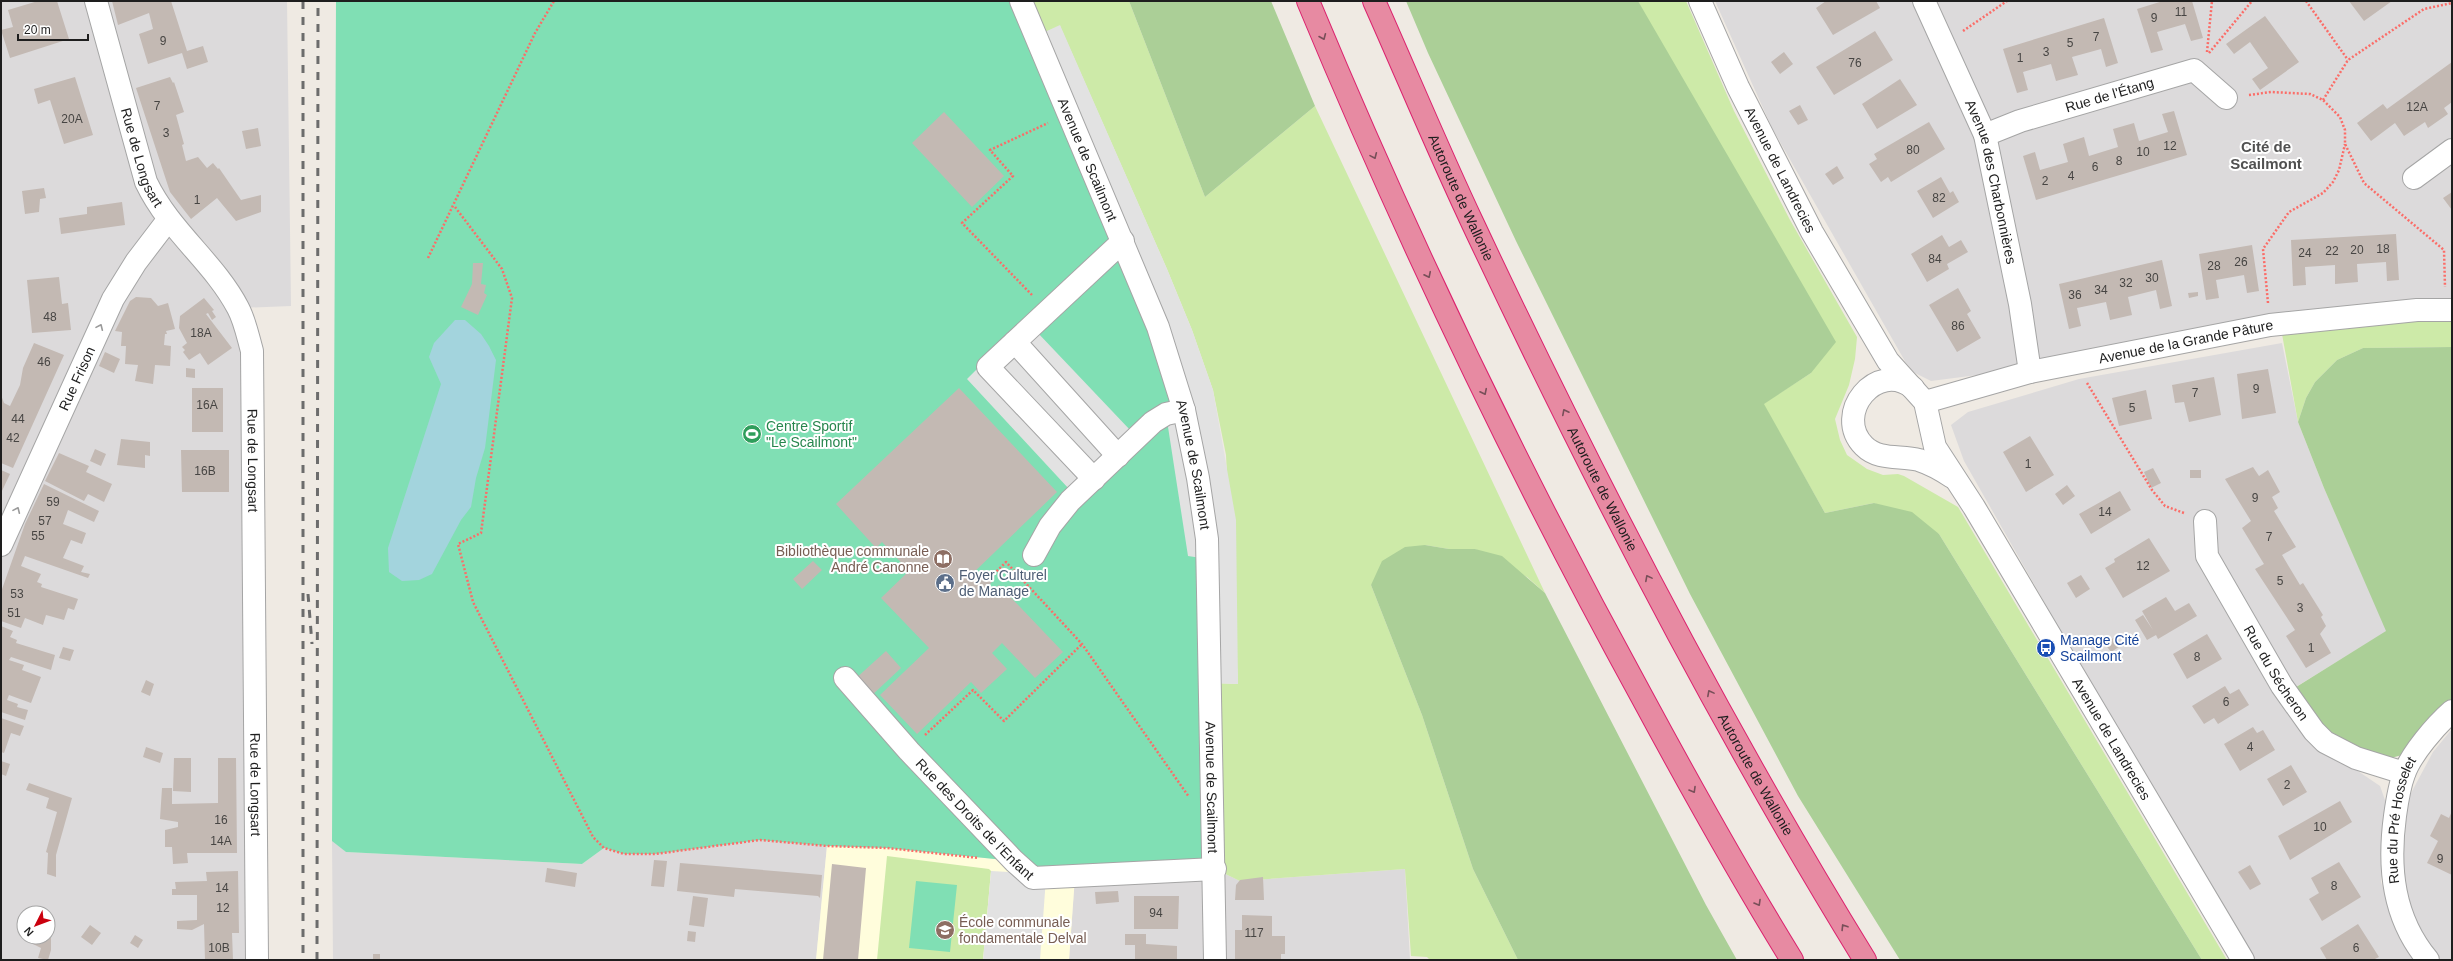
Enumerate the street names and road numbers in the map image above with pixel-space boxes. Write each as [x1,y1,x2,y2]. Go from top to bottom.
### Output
street label: Rue de l'Étang [2063,74,2156,115]
street label: Avenue de Scailmont [1055,96,1121,224]
street label: Avenue des Charbonnières [1962,97,2020,265]
street label: Avenue de Landrecies [1741,104,1819,235]
street label: Rue de Longsart [118,106,166,210]
street label: Autoroute de Wallonie [1425,132,1497,264]
street label: Avenue de la Grande Pâture [2097,317,2275,366]
street label: Rue Frison [55,344,98,413]
street label: Avenue de Scailmont [1173,397,1214,531]
street label: Rue de Longsart [244,409,261,512]
street label: Autoroute de Wallonie [1564,424,1641,554]
street label: Rue du Sécheron [2241,623,2312,724]
street label: Avenue de Landrecies [2069,675,2154,803]
street label: Autoroute de Wallonie [1715,711,1797,838]
street label: Avenue de Scailmont [1202,721,1221,854]
street label: Rue de Longsart [247,733,264,836]
street label: Rue du Pré Hosselet [2384,754,2419,885]
street label: Rue des Droits de l'Enfant [913,755,1037,883]

